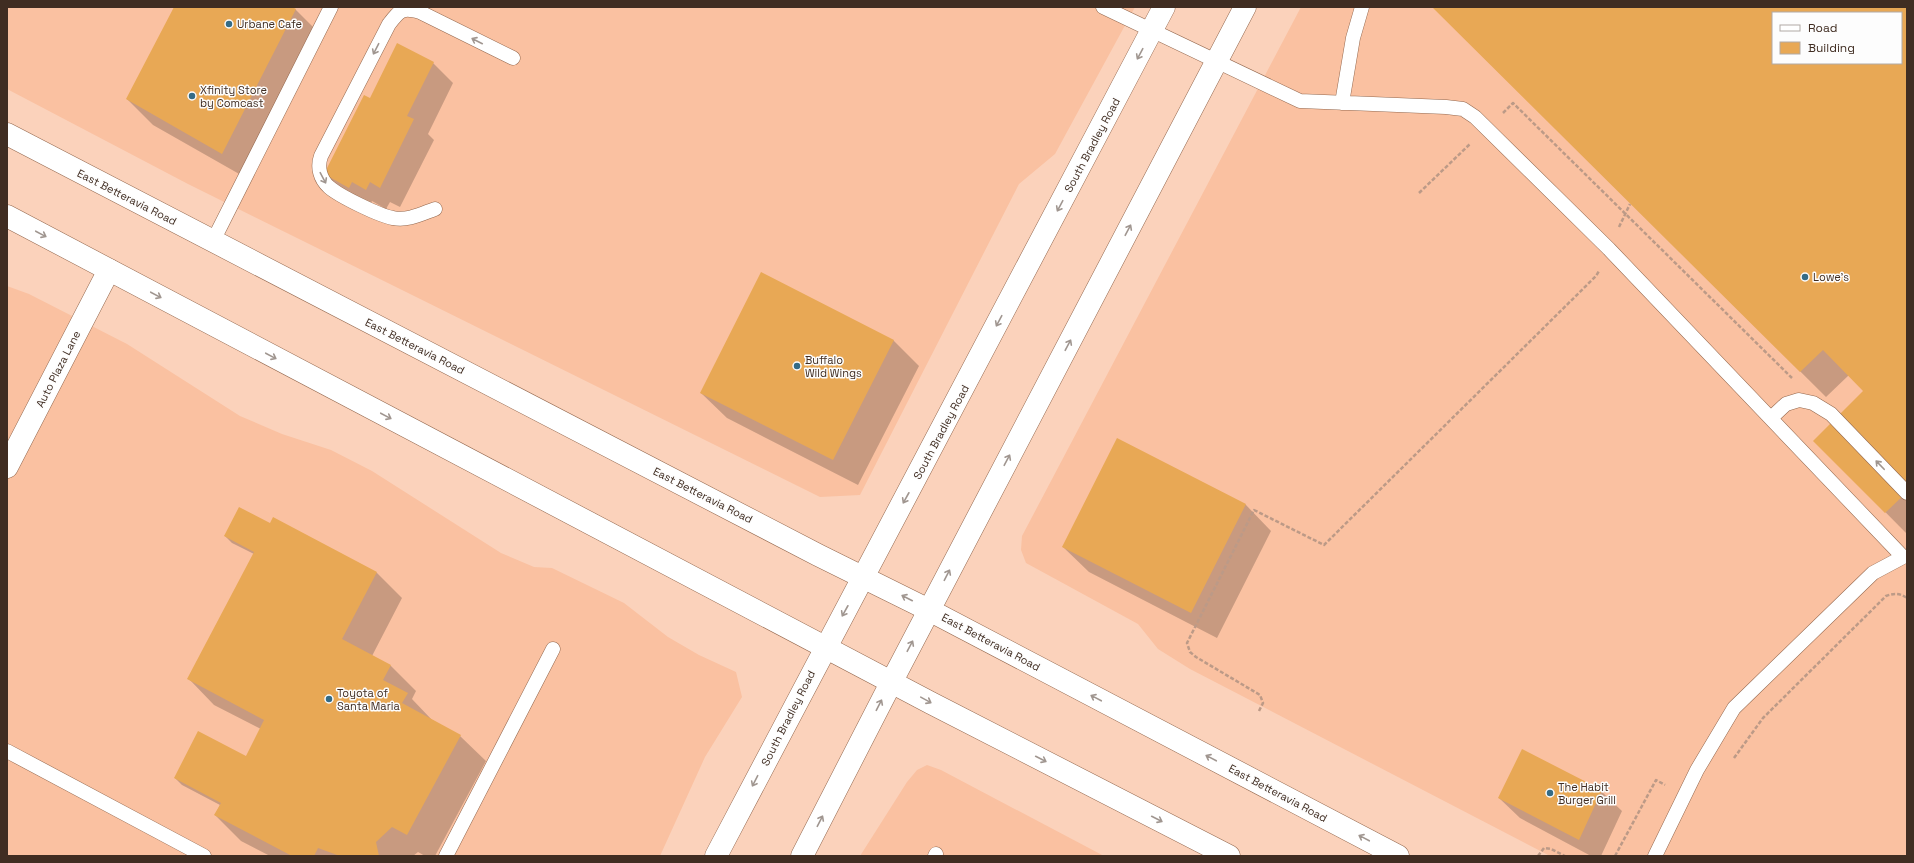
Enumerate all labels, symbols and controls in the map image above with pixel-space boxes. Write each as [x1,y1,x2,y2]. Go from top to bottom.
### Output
legend [1772,12,1902,64]
place label: Urbane Cafe [237,17,302,31]
marker: Urbane Cafe [224,19,234,29]
text: Road [1808,20,1837,36]
one-way arrow [472,37,484,44]
text: Building [1808,40,1855,56]
one-way arrow [372,43,380,55]
one-way arrow [1136,48,1143,60]
place label: Xfinity Store by Comcast [200,83,267,110]
marker: Xfinity Store by Comcast [187,91,197,101]
street label: South Bradley Road [1061,95,1123,195]
street label: East Betteravia Road [75,166,179,228]
one-way arrow [320,172,327,184]
one-way arrow [1055,200,1063,212]
one-way arrow [1125,224,1132,236]
one-way arrow [35,231,47,238]
place label: Lowe's [1813,270,1849,284]
marker: Lowe's [1800,272,1810,282]
one-way arrow [150,292,162,299]
street label: East Betteravia Road [363,315,467,377]
one-way arrow [995,315,1002,327]
street label: Auto Plaza Lane [33,328,83,410]
one-way arrow [1064,339,1072,351]
one-way arrow [265,352,277,360]
place label: Buffalo Wild Wings [805,353,862,380]
marker: Buffalo Wild Wings [792,361,802,371]
street label: South Bradley Road [910,382,972,482]
one-way arrow [380,413,392,420]
one-way arrow [1004,454,1012,466]
one-way arrow [1875,460,1885,470]
street label: East Betteravia Road [651,464,755,526]
one-way arrow [902,492,910,504]
one-way arrow [944,570,951,582]
one-way arrow [901,594,913,602]
one-way arrow [840,605,848,617]
street label: East Betteravia Road [939,610,1043,674]
one-way arrow [907,641,914,653]
street label: South Bradley Road [758,668,818,768]
place label: Toyota of Santa Maria [337,686,401,713]
one-way arrow [1090,693,1102,701]
marker: Toyota of Santa Maria [324,694,334,704]
one-way arrow [920,696,932,704]
one-way arrow [876,700,883,712]
one-way arrow [1206,754,1218,761]
one-way arrow [1035,756,1047,764]
street label: East Betteravia Road [1226,761,1330,825]
one-way arrow [751,775,759,787]
place label: The Habit Burger Grill [1558,780,1616,807]
marker: The Habit Burger Grill [1545,788,1555,798]
one-way arrow [817,815,824,827]
one-way arrow [1151,816,1163,823]
one-way arrow [1358,834,1370,841]

